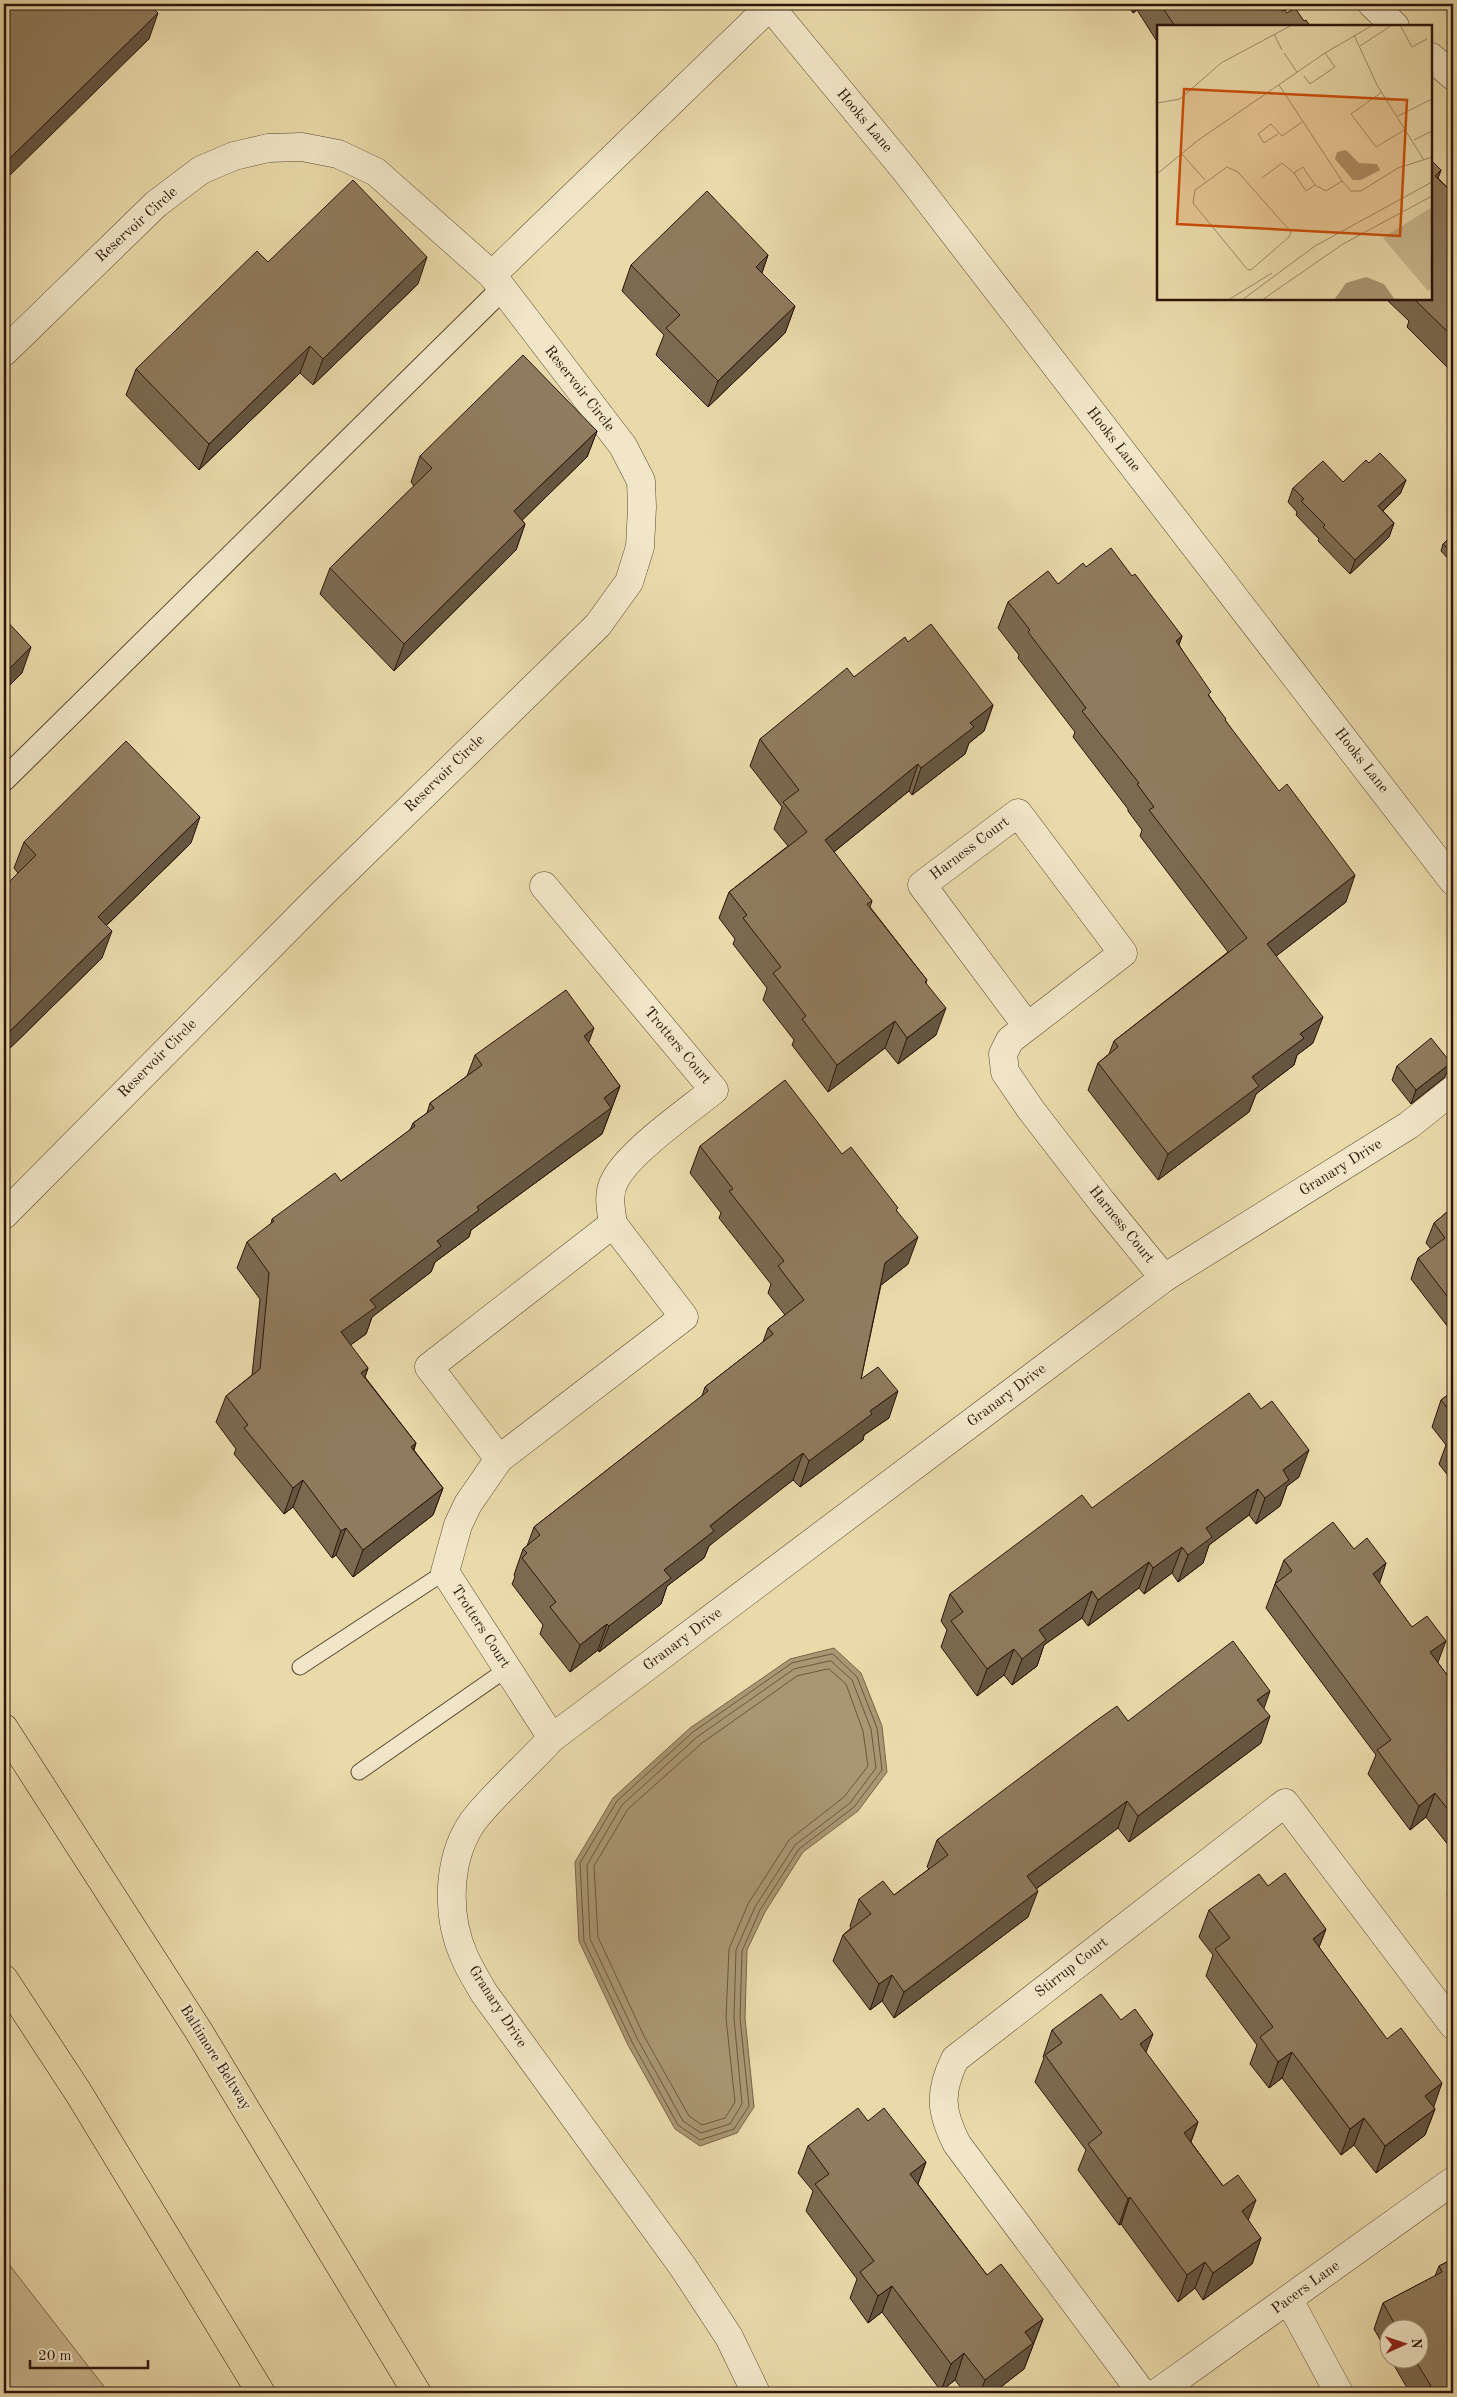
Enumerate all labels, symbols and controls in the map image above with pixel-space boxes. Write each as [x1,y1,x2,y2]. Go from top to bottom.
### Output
inset map [1157,25,1432,300]
street label: Hooks Lane [833,86,895,156]
street label: Reservoir Circle [93,185,181,265]
street label: Reservoir Circle [541,343,617,435]
street label: Hooks Lane [1083,405,1143,475]
street label: Hooks Lane [1331,726,1391,796]
street label: Reservoir Circle [402,732,488,816]
street label: Harness Court [928,815,1012,883]
street label: Trotters Court [641,1005,713,1087]
street label: Reservoir Circle [116,1017,200,1101]
street label: Granary Drive [1297,1137,1385,1199]
street label: Harness Court [1085,1184,1157,1266]
street label: Granary Drive [965,1362,1049,1430]
street label: Trotters Court [448,1583,512,1671]
street label: Granary Drive [641,1606,725,1674]
street label: Stirrup Court [1033,1935,1111,2001]
street label: Granary Drive [465,1963,529,2051]
street label: Baltimore Beltway [177,2003,253,2113]
street label: Pacers Lane [1269,2258,1343,2317]
north arrow [1380,2320,1430,2370]
scale bar [30,2337,148,2369]
text: N [1409,2338,1423,2349]
text: 20 m [38,2349,72,2364]

